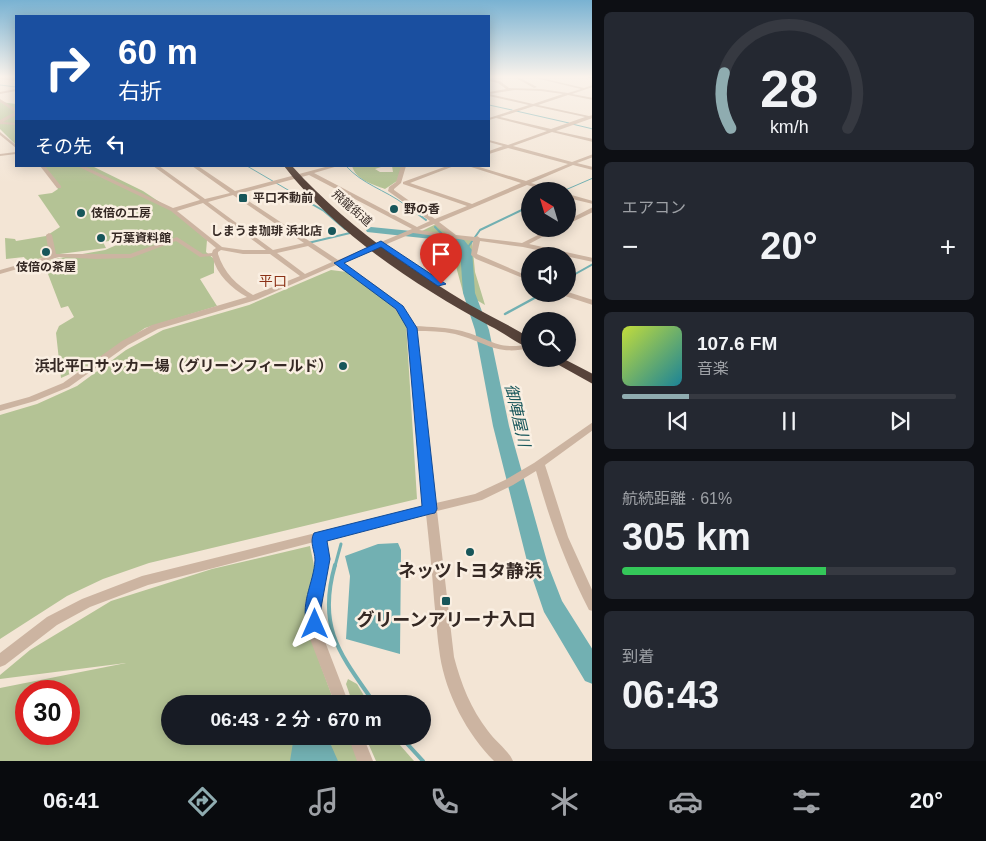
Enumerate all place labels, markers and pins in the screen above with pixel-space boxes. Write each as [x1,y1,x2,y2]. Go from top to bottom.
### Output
place label: 平口不動前 [253,191,313,205]
marker: 平口不動前 [237,192,249,204]
place label: 野の香 [404,202,440,216]
marker: 野の香 [388,203,400,215]
place label: 伎倍の工房 [91,206,151,220]
marker: 伎倍の工房 [75,207,87,219]
place label: しまうま珈琲 浜北店 [211,224,322,238]
marker: しまうま珈琲 浜北店 [326,225,338,237]
place label: 万葉資料館 [111,231,171,245]
marker: 万葉資料館 [95,232,107,244]
pin [420,233,462,284]
marker: 伎倍の茶屋 [40,246,52,258]
place label: 伎倍の茶屋 [16,260,76,274]
place label: 浜北平口サッカー場（グリーンフィールド） [34,357,333,374]
marker: 浜北平口サッカー場（グリーンフィールド） [337,360,349,372]
marker: ネッツトヨタ静浜 [464,546,476,558]
place label: ネッツトヨタ静浜 [398,561,542,581]
marker: グリーンアリーナ入口 [440,595,452,607]
place label: グリーンアリーナ入口 [356,610,536,630]

